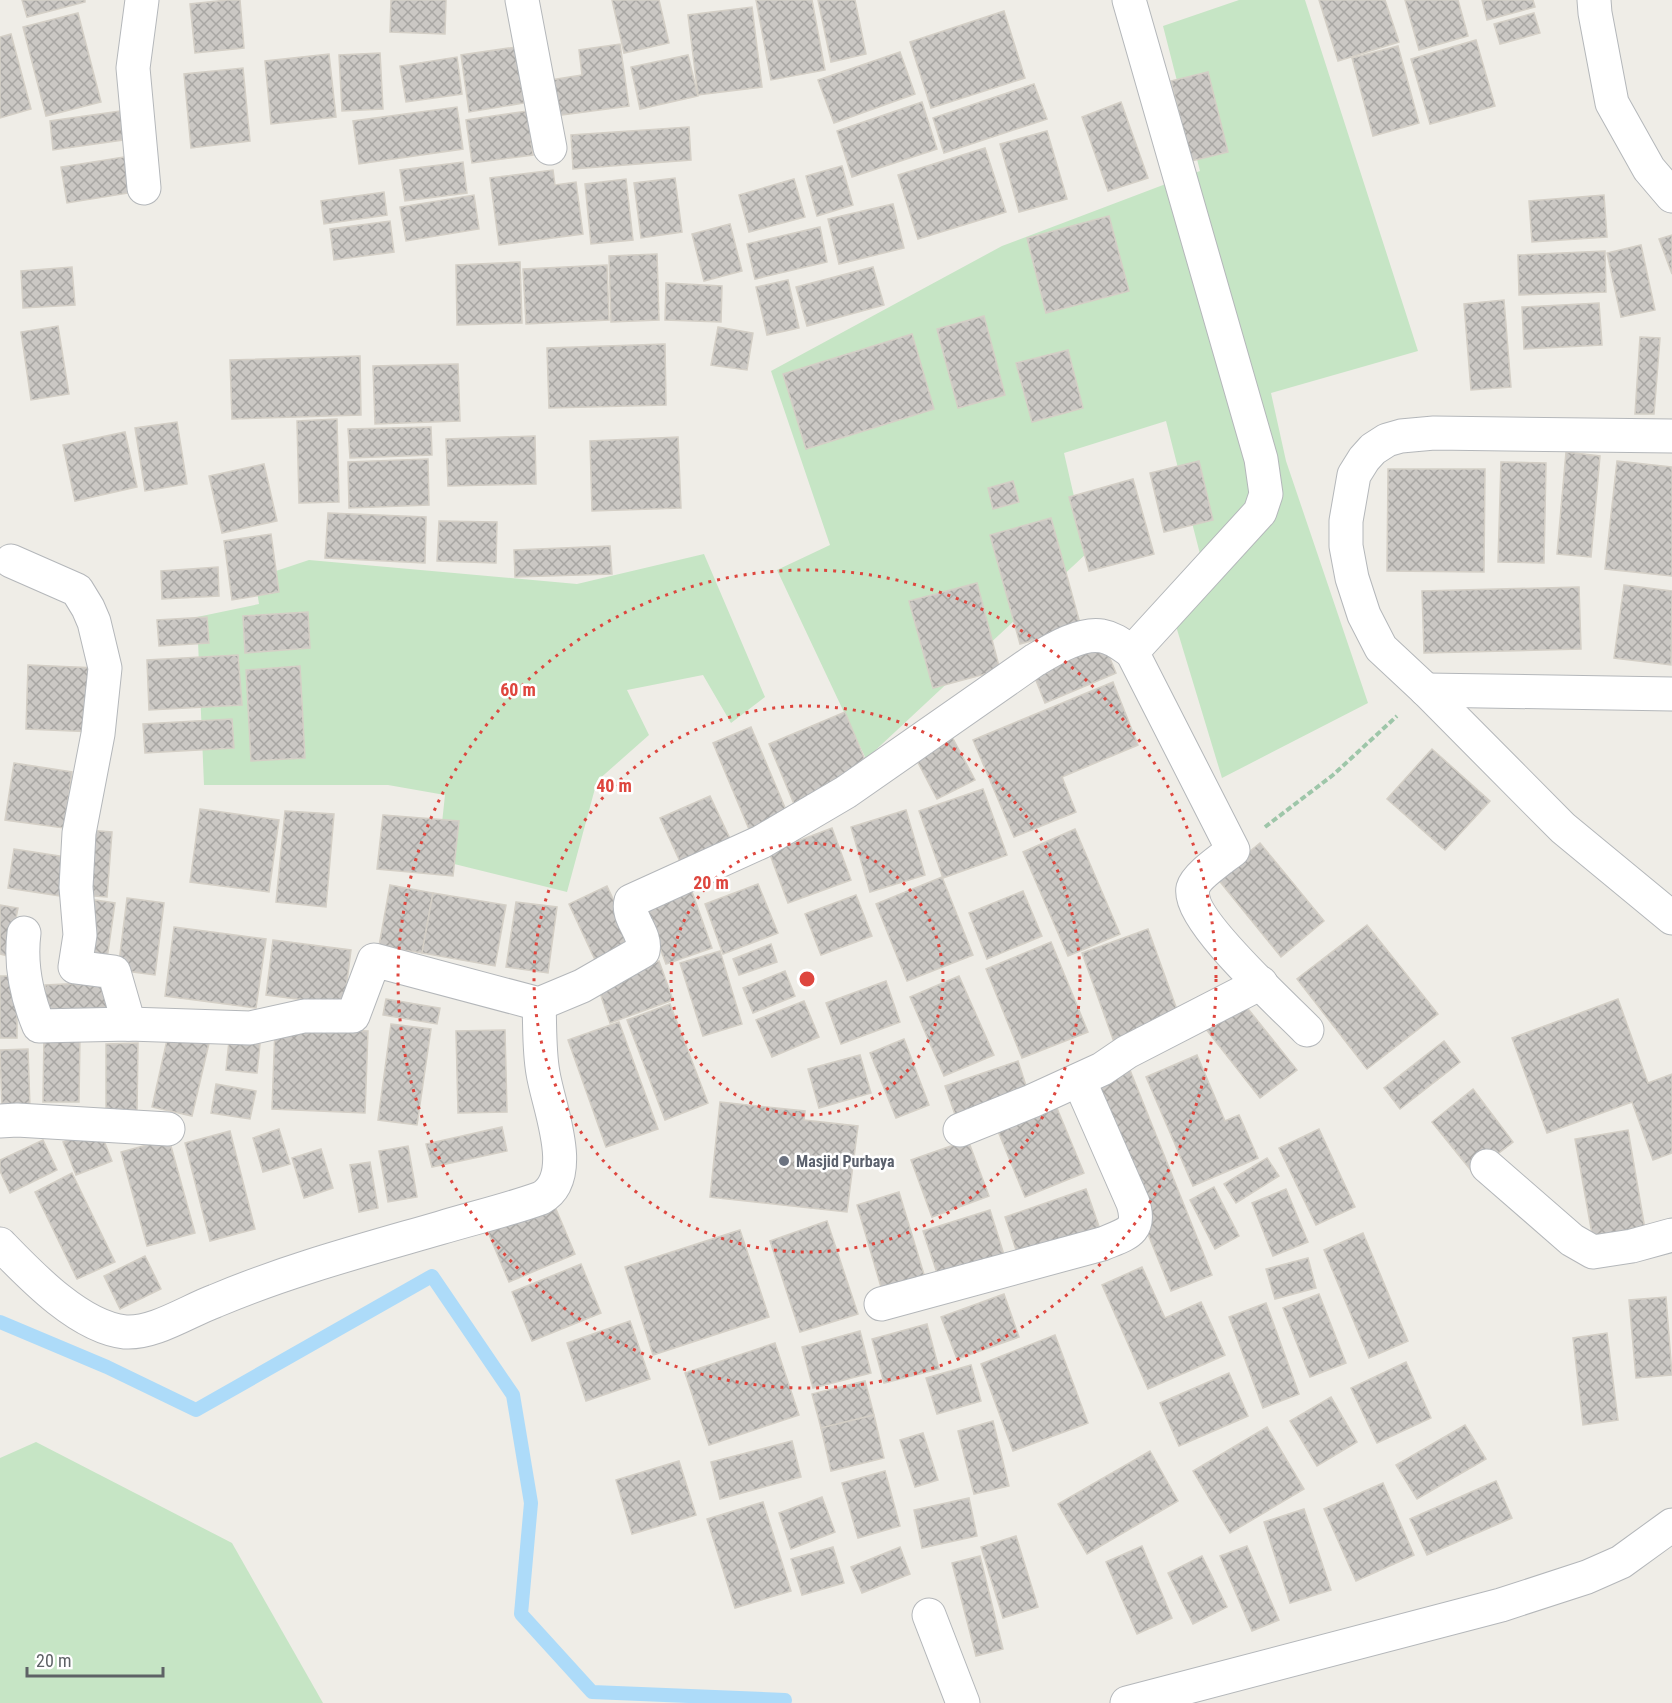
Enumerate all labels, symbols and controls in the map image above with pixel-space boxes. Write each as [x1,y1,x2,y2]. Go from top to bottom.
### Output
text: 60 m [500,679,536,700]
text: 40 m [596,775,632,796]
text: 20 m [693,872,729,893]
centre of rings [797,969,817,989]
place label: Masjid Purbaya [796,1152,895,1171]
marker: Masjid Purbaya [777,1154,791,1168]
scale bar [27,1640,164,1678]
text: 20 m [36,1650,71,1671]

